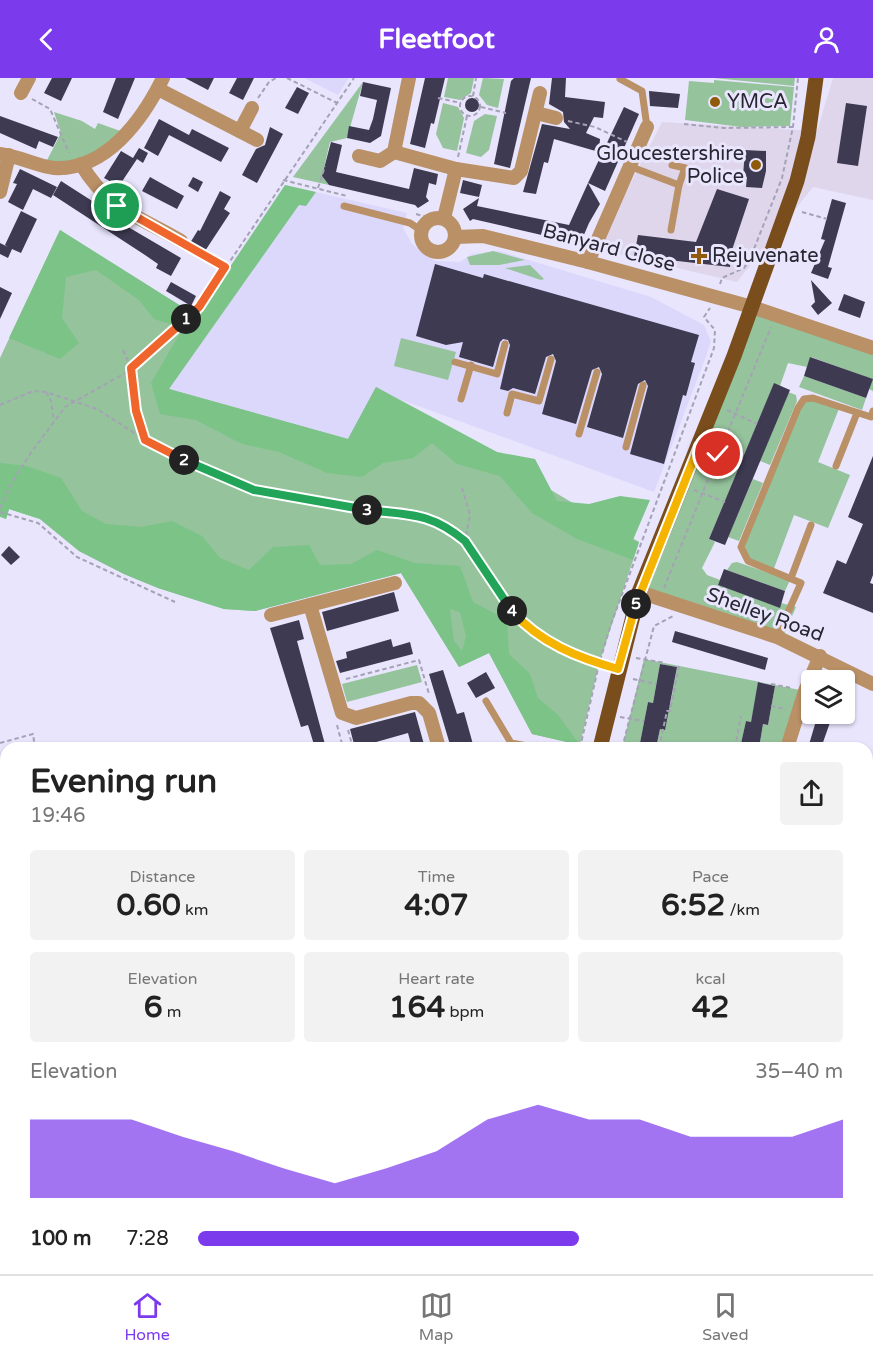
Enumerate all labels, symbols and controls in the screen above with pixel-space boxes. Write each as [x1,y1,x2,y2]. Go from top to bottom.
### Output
icon: back [30,23,63,56]
text: Fleetfoot [378,23,495,56]
icon: person [810,23,843,56]
place label: YMCA [727,90,788,114]
marker: YMCA [708,95,722,109]
place label: Gloucestershire Police [596,142,744,189]
marker: Gloucestershire Police [749,158,763,172]
pin [91,180,142,231]
icon: arrive [100,189,133,222]
street label: Banyard Close [540,219,678,277]
place label: Rejuvenate [712,244,819,268]
marker: Rejuvenate [690,247,708,265]
pin: 1 [171,304,201,334]
text: 1 [181,309,191,329]
pin [692,428,743,479]
icon: check [701,437,734,470]
pin: 2 [169,445,199,475]
text: 2 [179,450,189,470]
pin: 3 [352,495,382,525]
text: 3 [362,500,372,520]
street label: Shelley Road [703,583,827,647]
pin: 5 [621,589,651,619]
text: 5 [631,594,641,614]
pin: 4 [497,596,527,626]
text: 4 [507,601,517,621]
map controls [801,670,855,724]
button: layers [801,670,855,724]
text: Evening run [30,762,217,801]
button: share [780,762,843,825]
text: 19:46 [30,804,85,828]
text: Distance [130,867,195,887]
text: Time [418,867,455,887]
text: Pace [692,867,729,887]
text: 0.60 [117,887,181,924]
text: 4:07 [404,887,469,924]
text: 6:52 [661,887,725,924]
text: km [181,900,208,920]
text: /km [725,900,760,920]
text: Elevation [128,969,197,989]
text: Heart rate [398,969,475,989]
text: kcal [695,969,726,989]
text: 6 [144,989,162,1026]
text: 164 [389,989,445,1026]
text: 42 [692,989,729,1026]
text: m [162,1002,181,1022]
text: bpm [445,1002,484,1022]
text: Elevation [30,1060,117,1084]
text: 35–40 m [755,1060,843,1084]
text: 100 m [30,1227,91,1251]
text: 7:28 [126,1227,169,1251]
tab: Home [124,1289,170,1345]
tab: Map [419,1289,453,1345]
tab: Saved [702,1289,748,1345]

